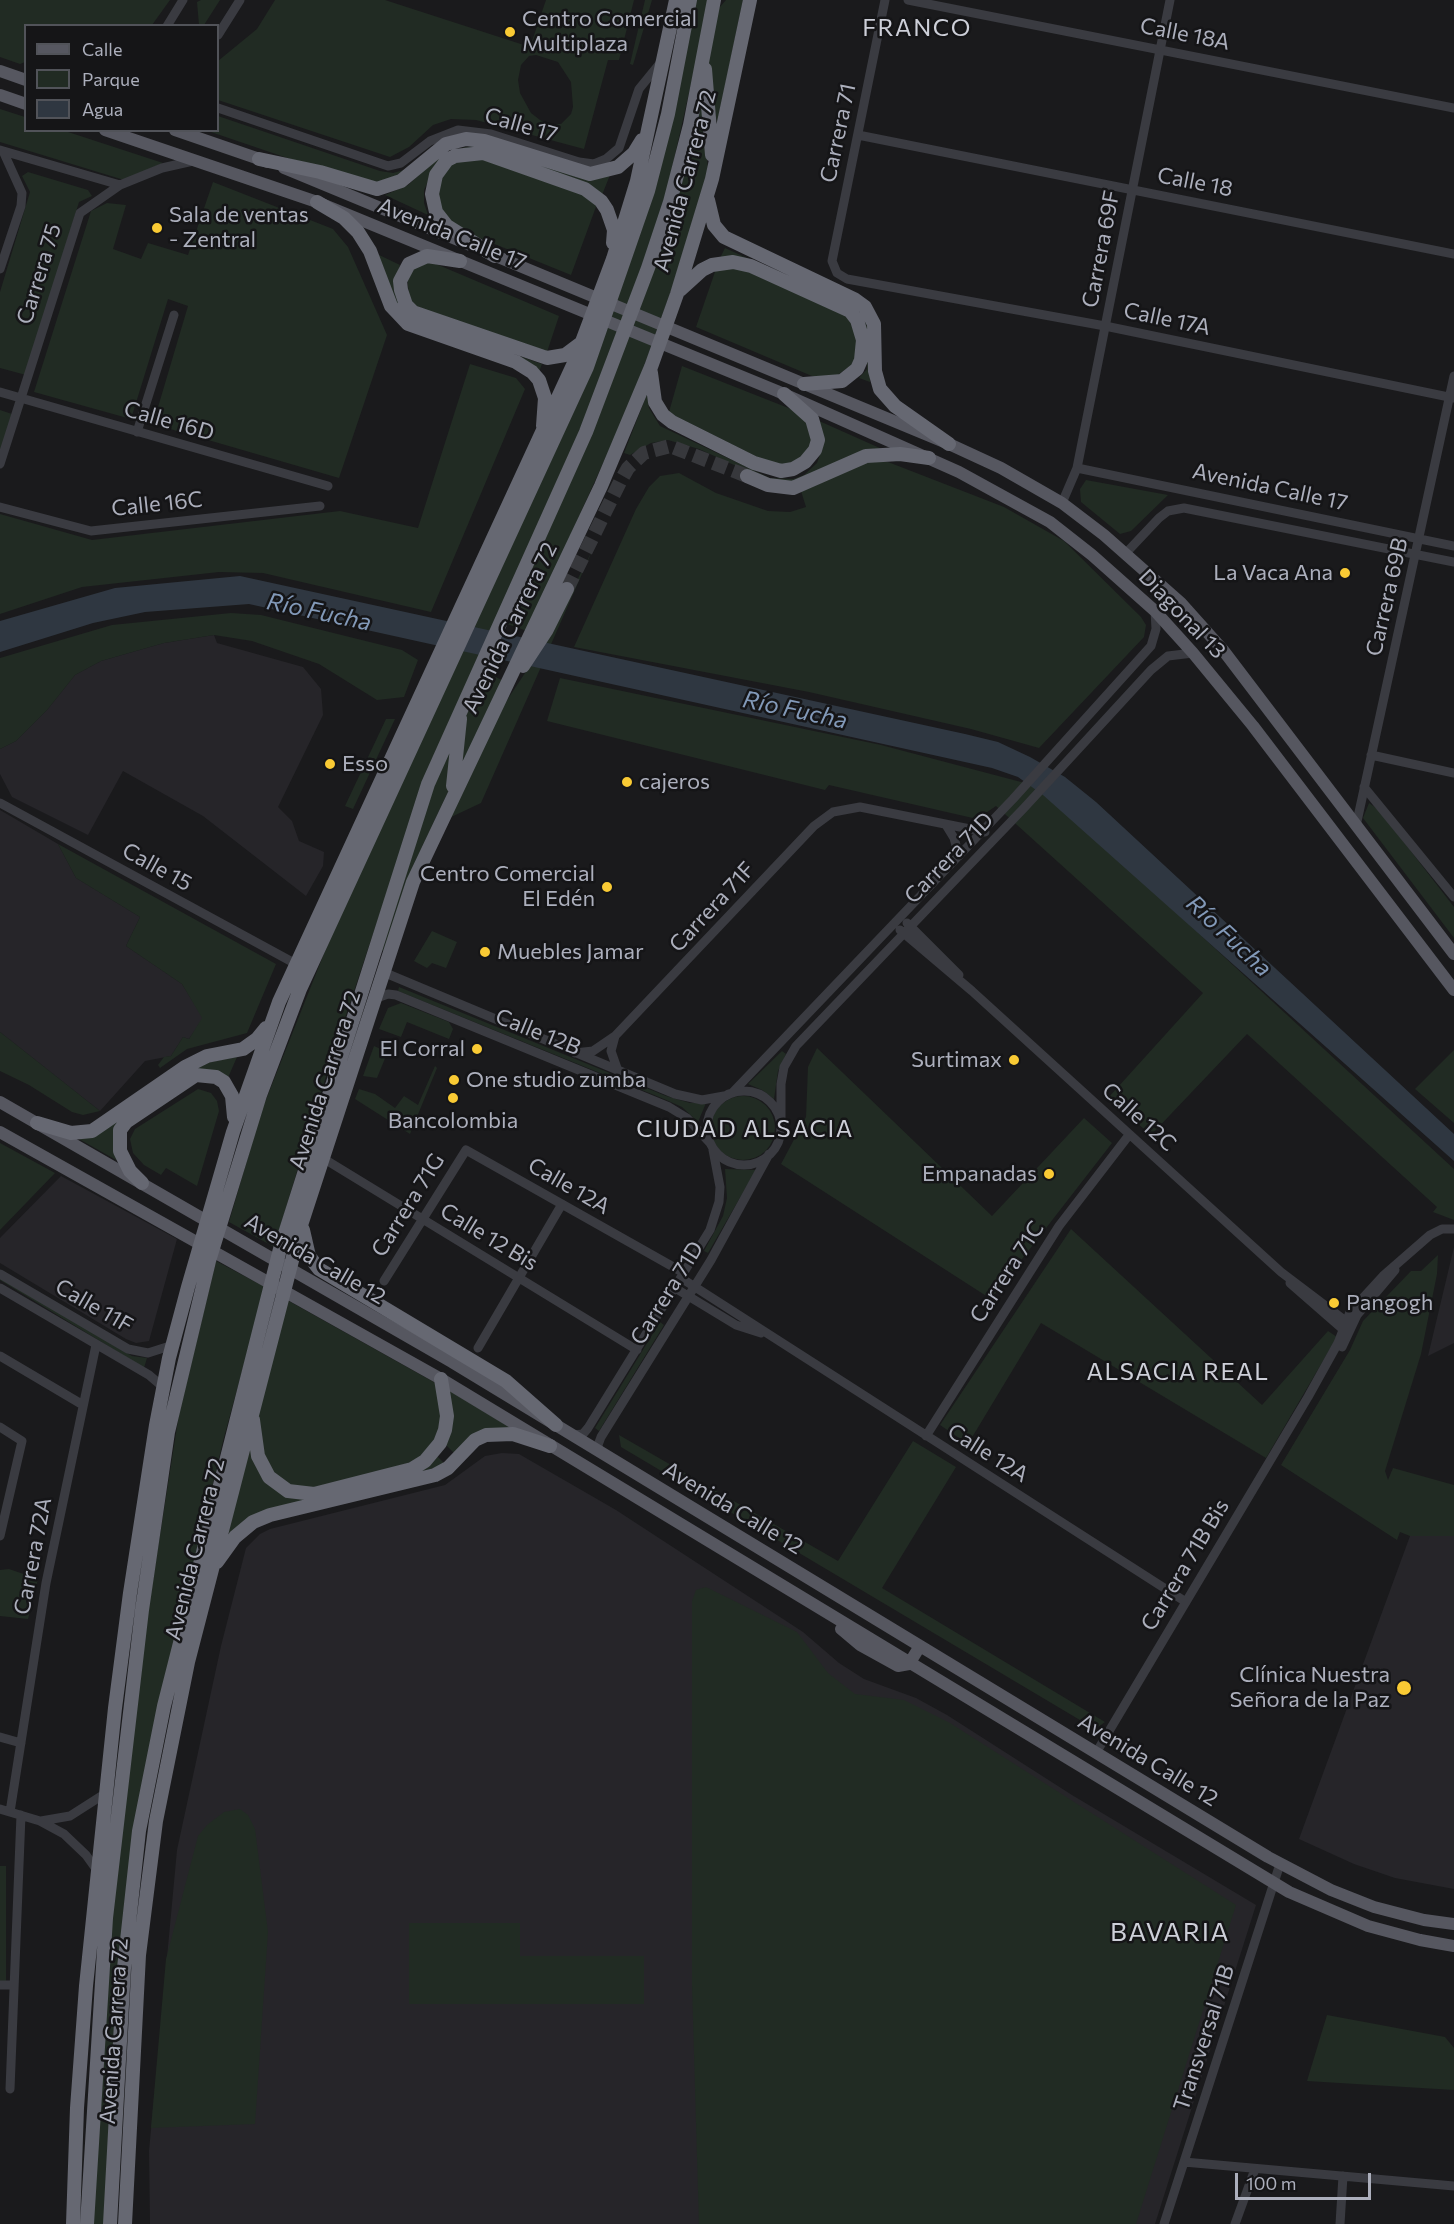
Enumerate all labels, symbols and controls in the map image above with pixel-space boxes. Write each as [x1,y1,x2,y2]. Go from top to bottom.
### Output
place label: Centro Comercial Multiplaza [522,6,697,57]
street label: Calle 18A [1138,12,1232,56]
district label: FRANCO [862,14,972,42]
legend [24,24,219,132]
marker: Centro Comercial Multiplaza [503,25,517,39]
text: Calle [82,38,122,60]
text: Parque [82,68,140,90]
street label: Carrera 71 [815,81,861,185]
street label: Avenida Carrera 72 [648,87,722,275]
text: Agua [82,98,123,120]
street label: Calle 17 [482,102,560,148]
street label: Calle 18 [1155,162,1235,202]
street label: Carrera 69F [1077,188,1125,310]
street label: Avenida Calle 17 [374,192,530,276]
place label: Sala de ventas - Zentral [169,202,309,254]
street label: Carrera 75 [11,220,67,328]
marker: Sala de ventas - Zentral [150,221,164,235]
street label: Calle 17A [1121,297,1213,341]
street label: Calle 16D [121,396,217,446]
street label: Avenida Calle 17 [1190,458,1350,516]
street label: Calle 16C [110,486,204,522]
street label: Carrera 69B [1361,535,1413,659]
street label: Avenida Carrera 72 [457,538,563,718]
place label: La Vaca Ana [1213,560,1333,586]
street label: Diagonal 13 [1133,564,1231,664]
marker: La Vaca Ana [1338,566,1352,580]
water label: Río Fucha [264,587,374,637]
water label: Río Fucha [740,685,850,735]
place label: Esso [342,751,388,777]
marker: Esso [323,757,337,771]
place label: cajeros [639,769,710,795]
marker: cajeros [620,775,634,789]
street label: Carrera 71D [899,807,999,909]
street label: Calle 15 [118,837,196,897]
street label: Carrera 71F [664,857,760,957]
place label: Centro Comercial El Edén [420,861,595,912]
marker: Centro Comercial El Edén [600,880,614,894]
water label: Río Fucha [1180,889,1278,983]
place label: Muebles Jamar [497,939,644,965]
marker: Muebles Jamar [478,945,492,959]
street label: Avenida Carrera 72 [284,987,366,1173]
street label: Calle 12B [492,1003,584,1061]
place label: El Corral [379,1036,465,1062]
marker: El Corral [470,1042,484,1056]
place label: Surtimax [911,1047,1002,1073]
marker: Surtimax [1007,1053,1021,1067]
place label: One studio zumba [466,1067,646,1093]
marker: One studio zumba [447,1073,461,1087]
street label: Calle 12C [1097,1077,1181,1157]
marker: Bancolombia [446,1091,460,1105]
place label: Bancolombia [388,1108,518,1134]
district label: CIUDAD ALSACIA [636,1115,854,1143]
street label: Carrera 71G [366,1148,450,1262]
street label: Calle 12A [523,1152,615,1220]
place label: Empanadas [922,1161,1037,1187]
marker: Empanadas [1042,1167,1056,1181]
street label: Calle 12 Bis [435,1198,543,1276]
street label: Avenida Calle 12 [240,1208,390,1310]
street label: Carrera 71C [964,1216,1050,1328]
street label: Carrera 71D [625,1236,709,1350]
street label: Calle 11F [51,1273,137,1339]
place label: Pangogh [1346,1290,1433,1316]
marker: Pangogh [1327,1296,1341,1310]
district label: ALSACIA REAL [1086,1358,1270,1386]
street label: Calle 12A [943,1418,1033,1488]
street label: Avenida Carrera 72 [160,1455,230,1643]
street label: Avenida Calle 12 [658,1456,808,1560]
street label: Carrera 71B Bis [1135,1494,1235,1636]
street label: Carrera 72A [9,1495,57,1617]
place label: Clínica Nuestra Señora de la Paz [1229,1662,1390,1714]
marker: Clínica Nuestra Señora de la Paz [1395,1679,1413,1697]
street label: Avenida Calle 12 [1073,1708,1223,1812]
district label: BAVARIA [1110,1916,1230,1948]
street label: Avenida Carrera 72 [94,1937,134,2125]
street label: Transversal 71B [1168,1962,1240,2114]
scale bar [1238,2161,1374,2199]
text: 100 m [1246,2172,1296,2194]

